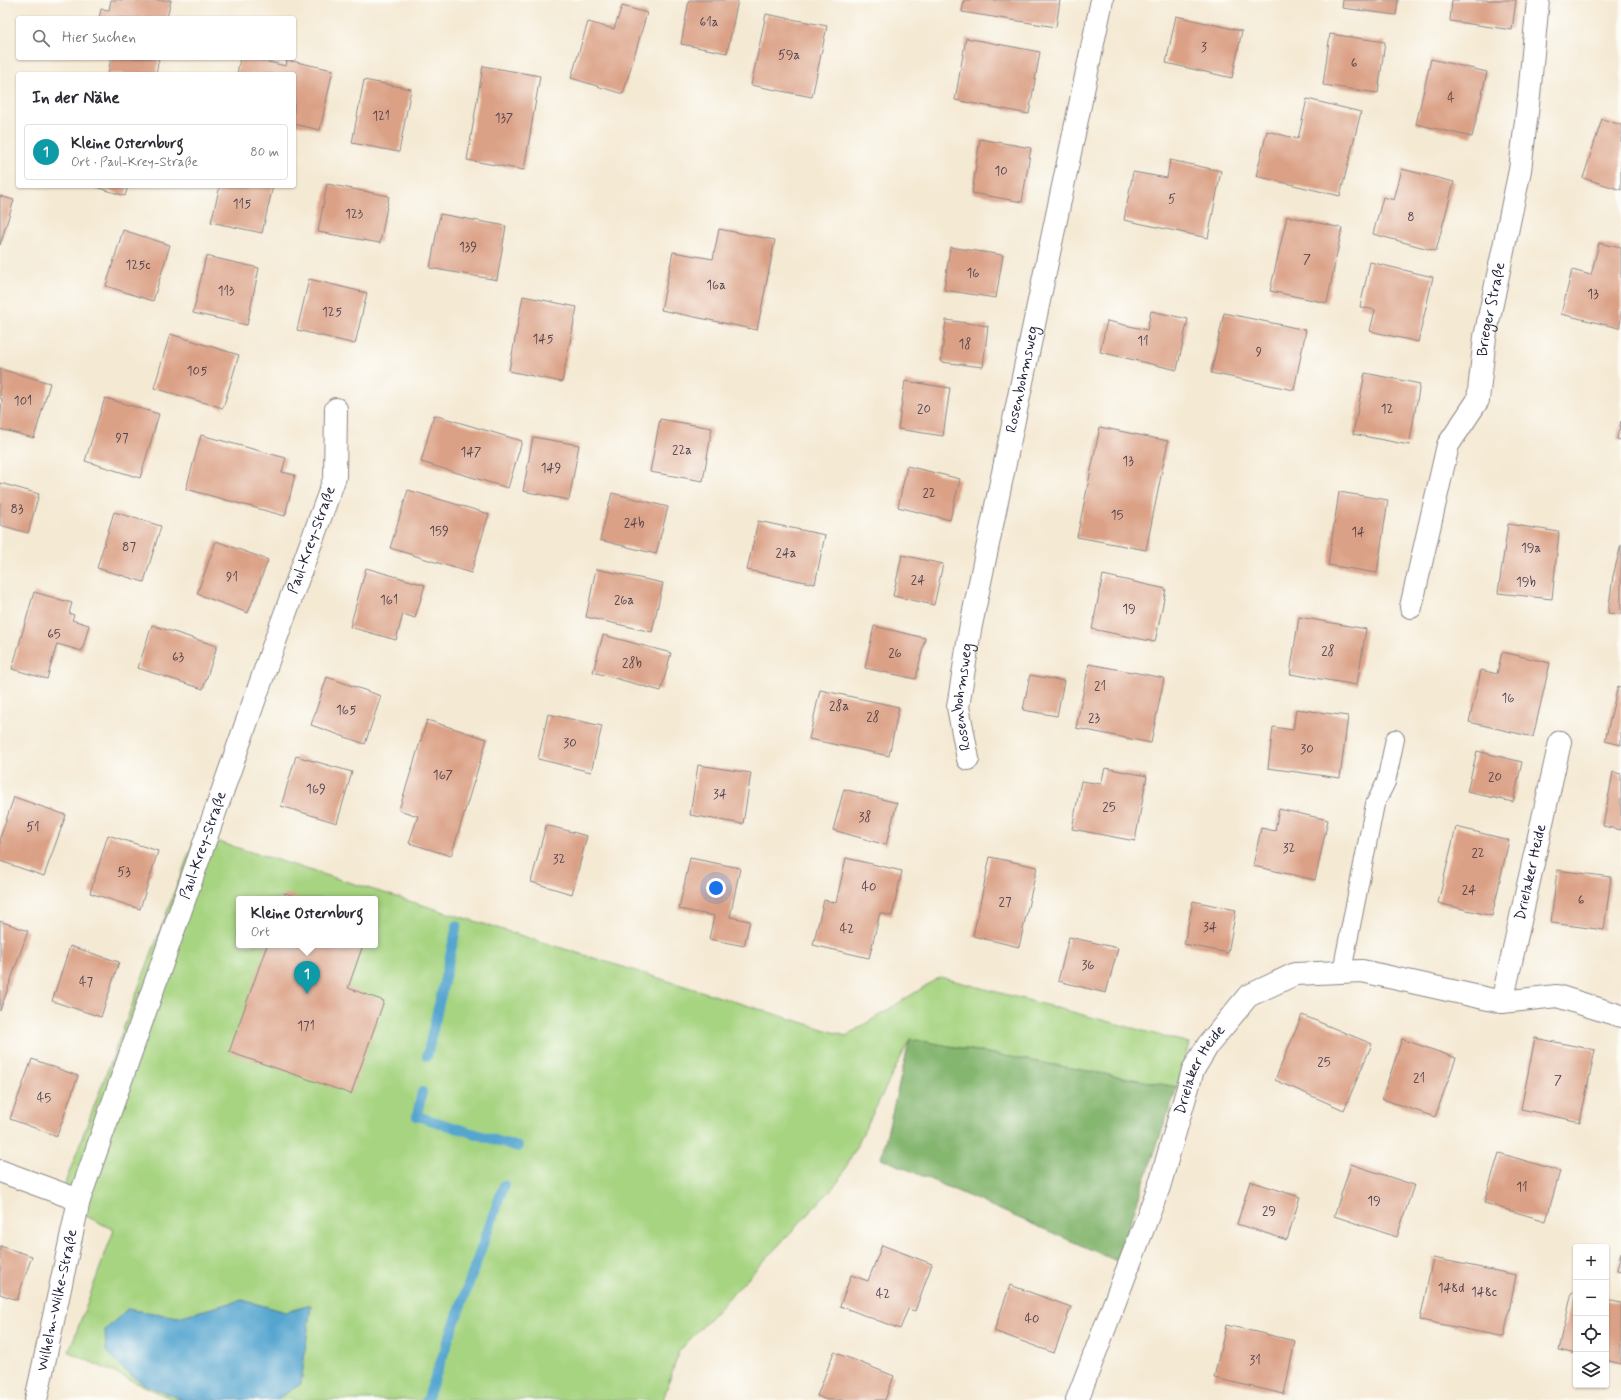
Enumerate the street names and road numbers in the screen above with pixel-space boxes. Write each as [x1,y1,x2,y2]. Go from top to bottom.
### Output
street label: Brieger Straße [1473,260,1510,357]
street label: Rosenbohmsweg [1002,324,1044,435]
street label: Paul-Krey-Straße [283,484,341,597]
street label: Rosenbohmsweg [948,642,979,752]
street label: Paul-Krey-Straße [175,789,232,902]
street label: Drielaker Heide [1511,822,1551,922]
street label: Drielaker Heide [1171,1021,1230,1117]
street label: Wilhelm-Wilke-Straße [32,1227,82,1373]

